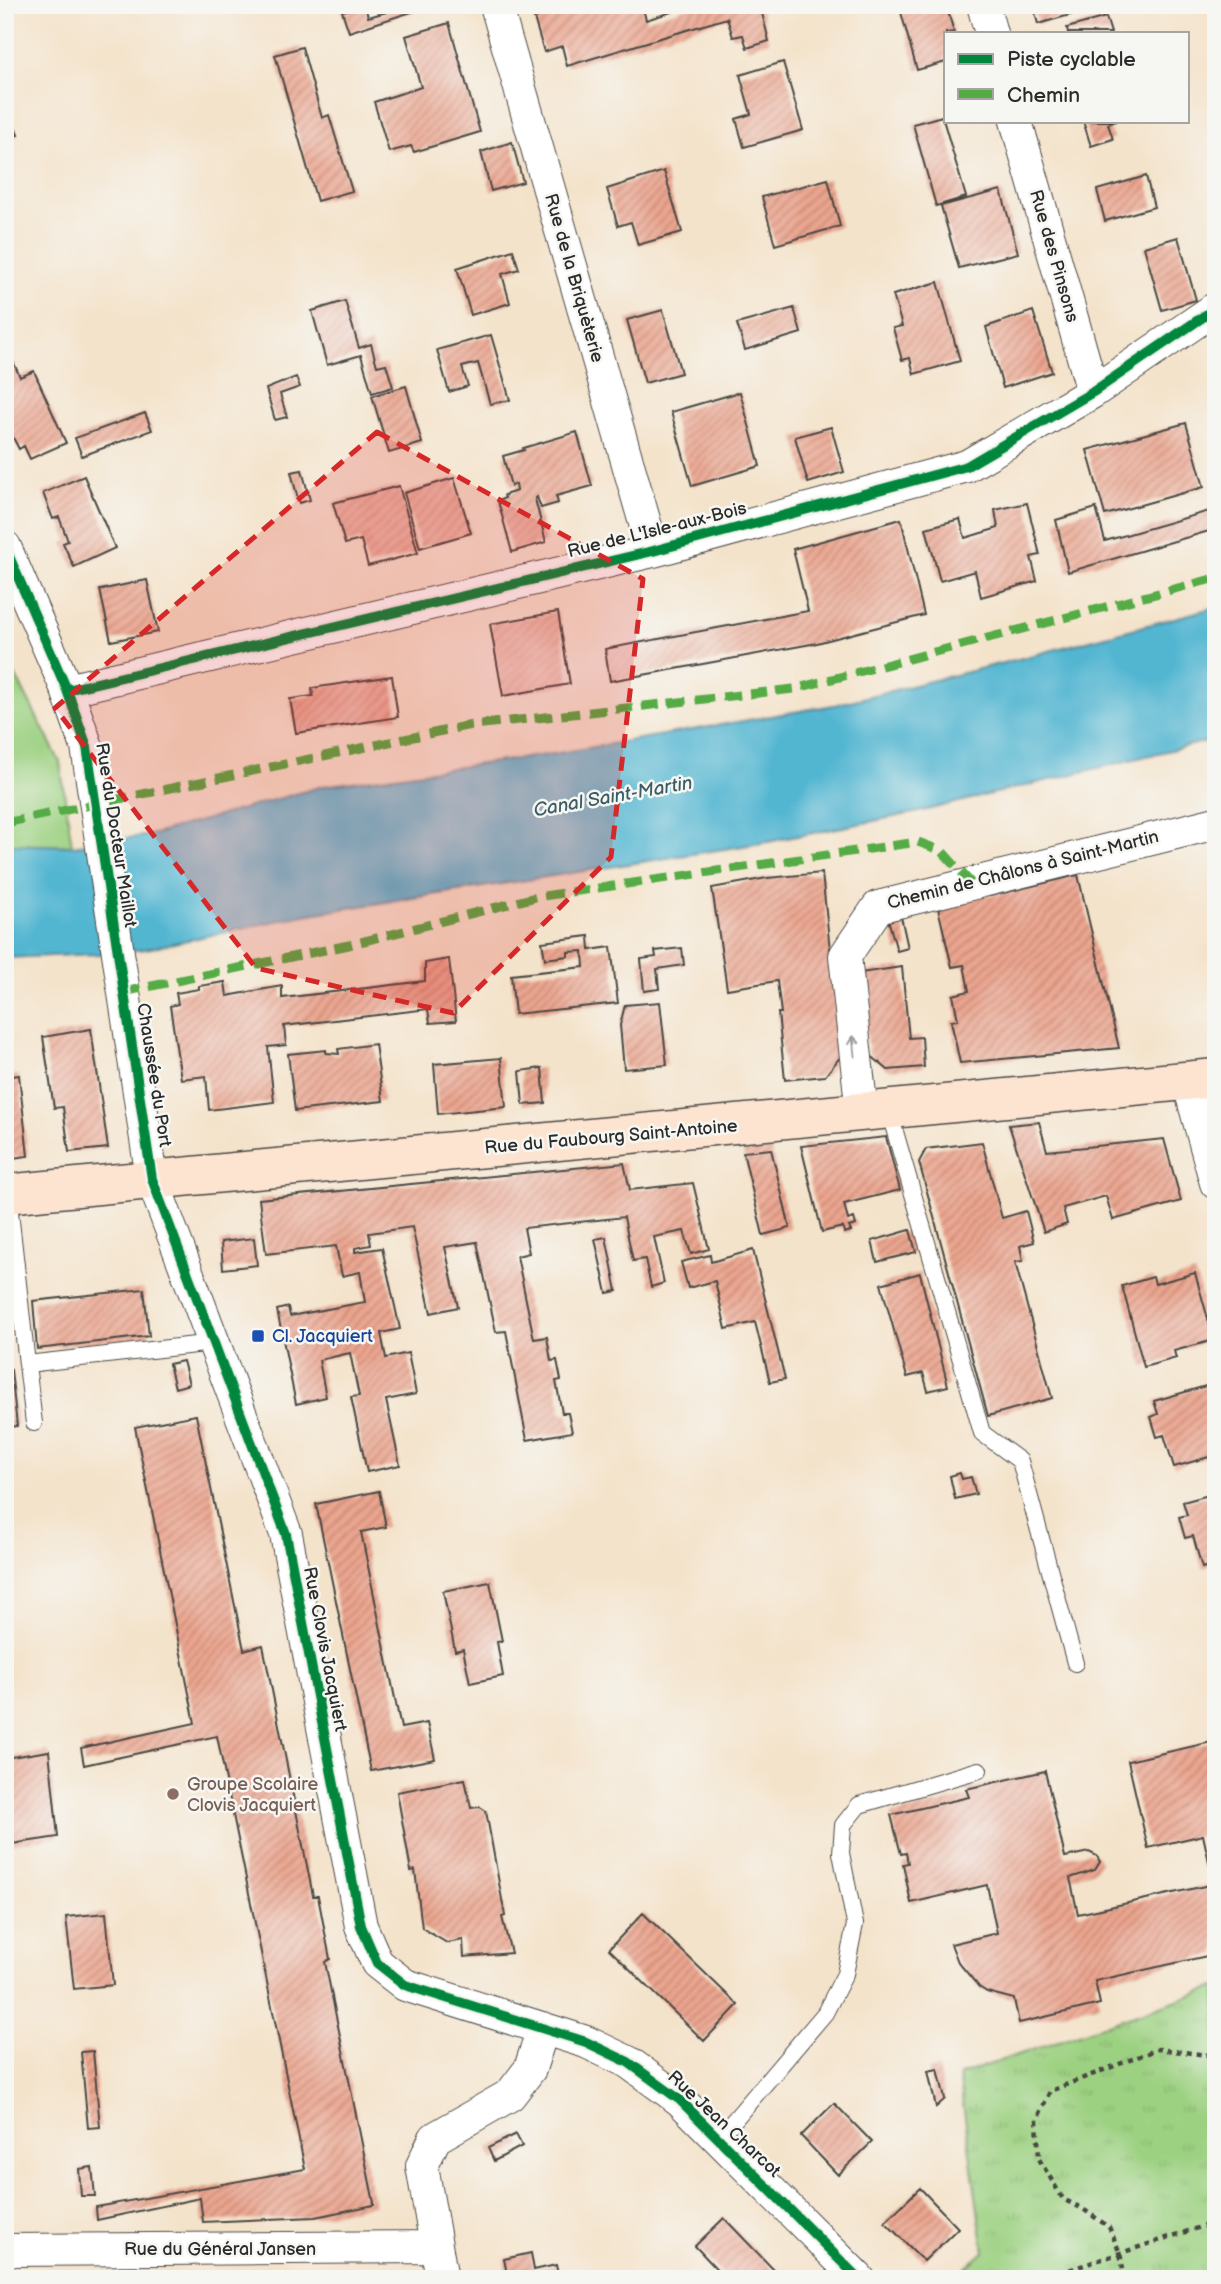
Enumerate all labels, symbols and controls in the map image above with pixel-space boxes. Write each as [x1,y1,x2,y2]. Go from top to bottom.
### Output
legend [944,32,1190,122]
text: Piste cyclable [1007,47,1136,72]
text: Chemin [1007,83,1080,108]
street label: Rue des Pinsons [1025,187,1083,325]
street label: Rue de la Briquèterie [540,191,608,365]
street label: Rue de L'Isle-aux-Bois [565,498,749,562]
street label: Rue du Docteur Maillot [91,741,141,929]
water label: Canal Saint-Martin [532,772,694,822]
street label: Chemin de Châlons à Saint-Martin [885,826,1161,914]
street label: Chaussée du Port [132,1002,176,1149]
one-way arrow [848,1035,861,1057]
street label: Rue du Faubourg Saint-Antoine [484,1115,739,1159]
place label: Cl. Jacquiert [272,1326,373,1347]
marker: Cl. Jacquiert [250,1328,266,1344]
street label: Rue Clovis Jacquiert [299,1565,351,1734]
place label: Groupe Scolaire Clovis Jacquiert [187,1774,318,1816]
marker: Groupe Scolaire Clovis Jacquiert [165,1786,181,1802]
street label: Rue Jean Charcot [663,2066,785,2182]
street label: Rue du Général Jansen [124,2239,316,2260]

